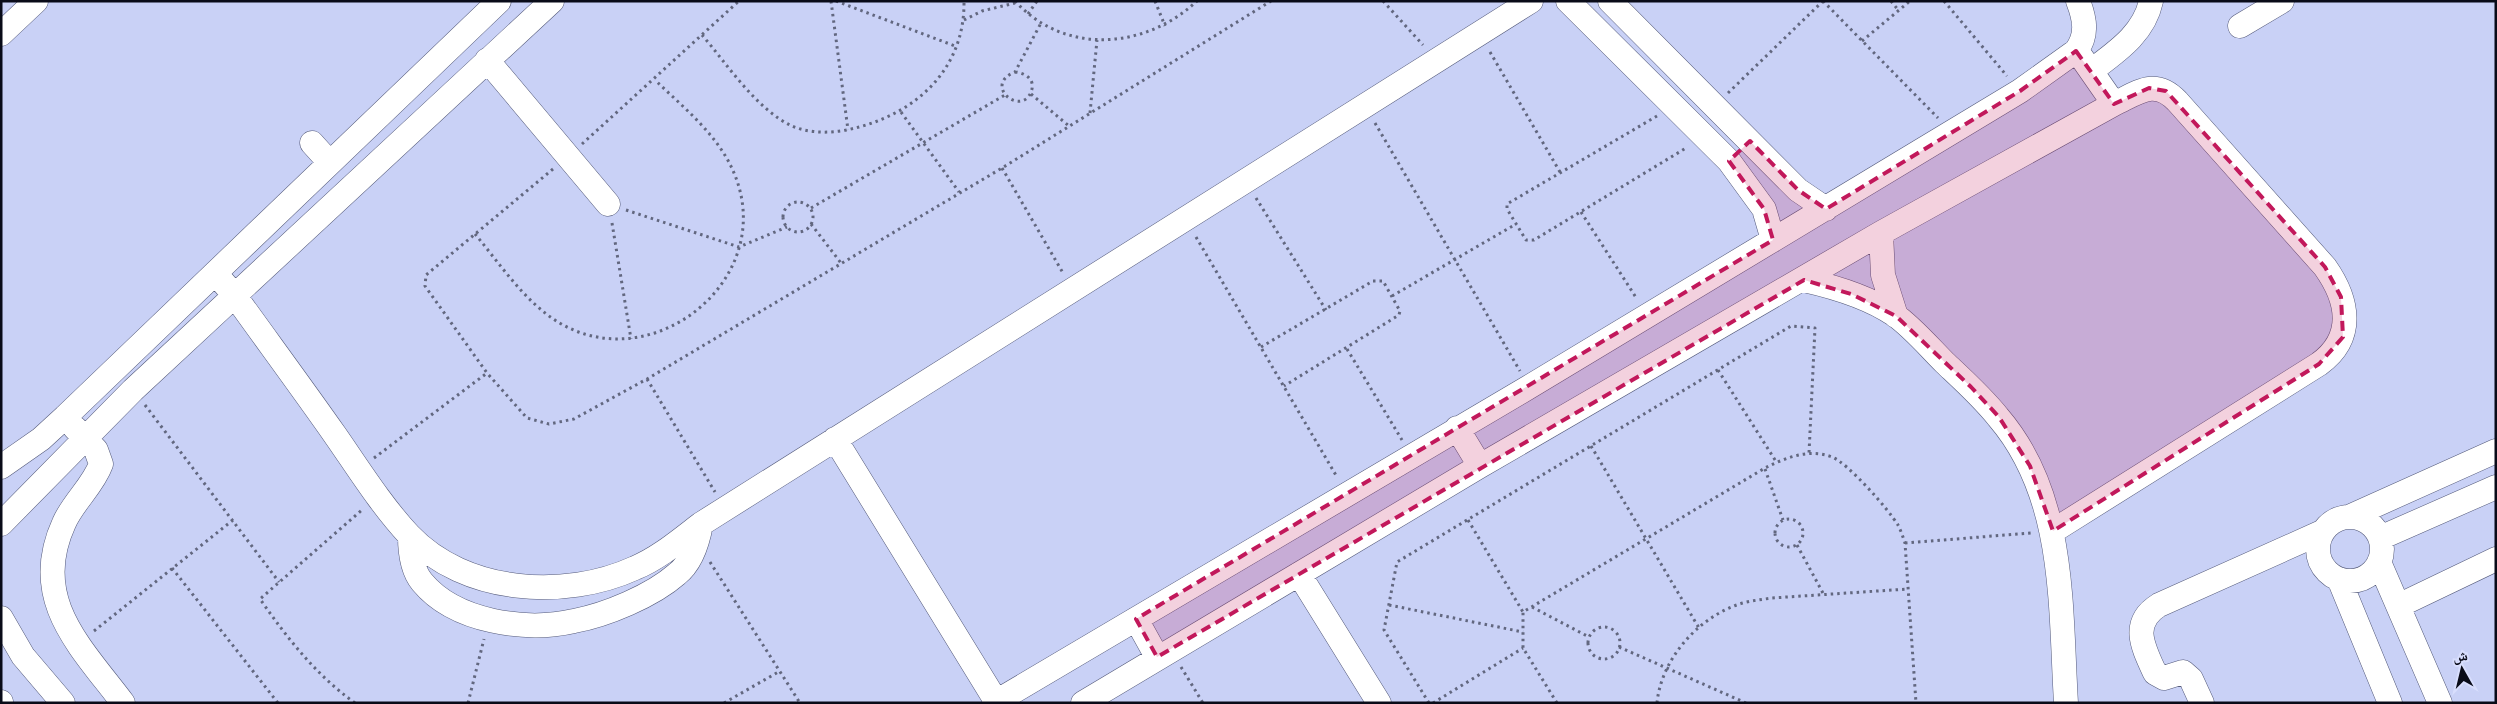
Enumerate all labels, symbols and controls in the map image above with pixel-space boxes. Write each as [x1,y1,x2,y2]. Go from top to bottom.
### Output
north arrow [2437,644,2487,694]
text: ش [2452,646,2469,666]

